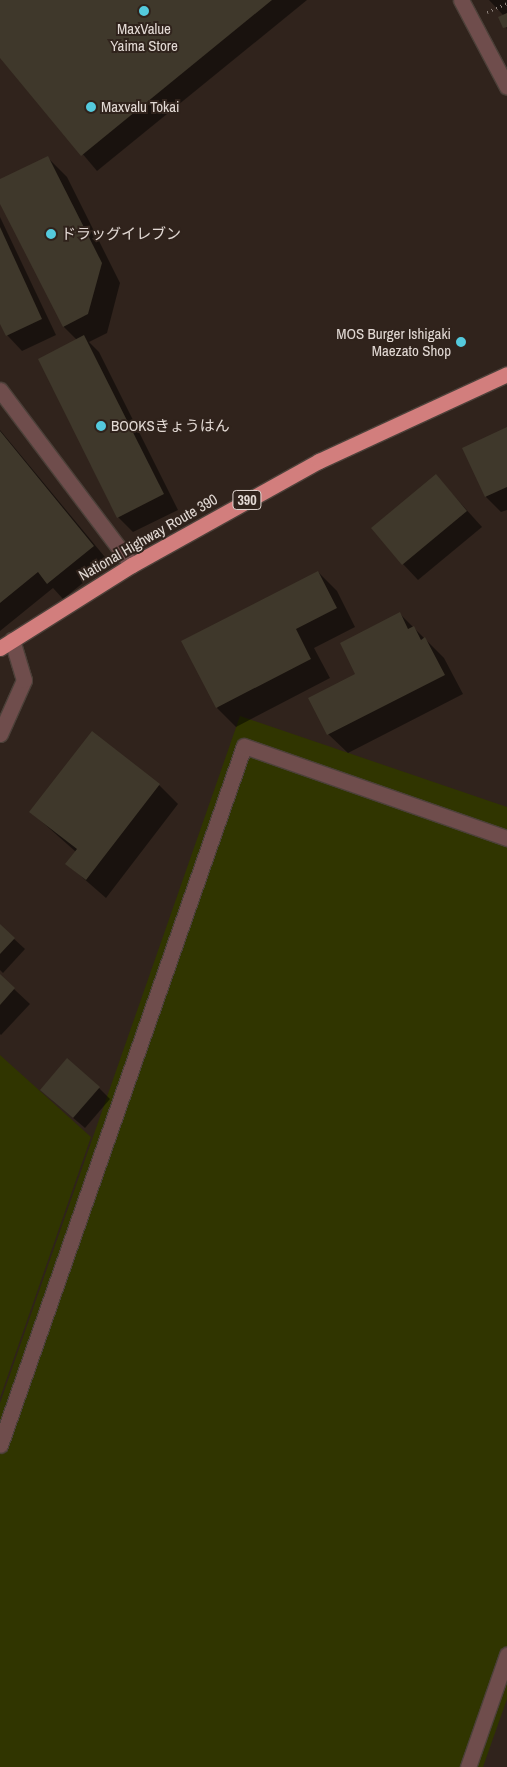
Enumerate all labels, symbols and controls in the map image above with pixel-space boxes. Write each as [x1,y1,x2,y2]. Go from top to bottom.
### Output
marker: MaxValue Yaima Store [138,5,150,17]
place label: MaxValue Yaima Store [110,19,178,54]
place label: Maxvalu Tokai [101,98,180,116]
marker: Maxvalu Tokai [85,101,97,113]
place label: ドラッグイレブン [61,225,181,243]
marker: ドラッグイレブン [45,228,57,240]
place label: MOS Burger Ishigaki Maezato Shop [336,324,451,359]
marker: MOS Burger Ishigaki Maezato Shop [455,336,467,348]
place label: BOOKSきょうはん [111,417,230,435]
marker: BOOKSきょうはん [95,420,107,432]
road number: 390 [232,488,262,512]
street label: National Highway Route 390 [75,490,221,584]

